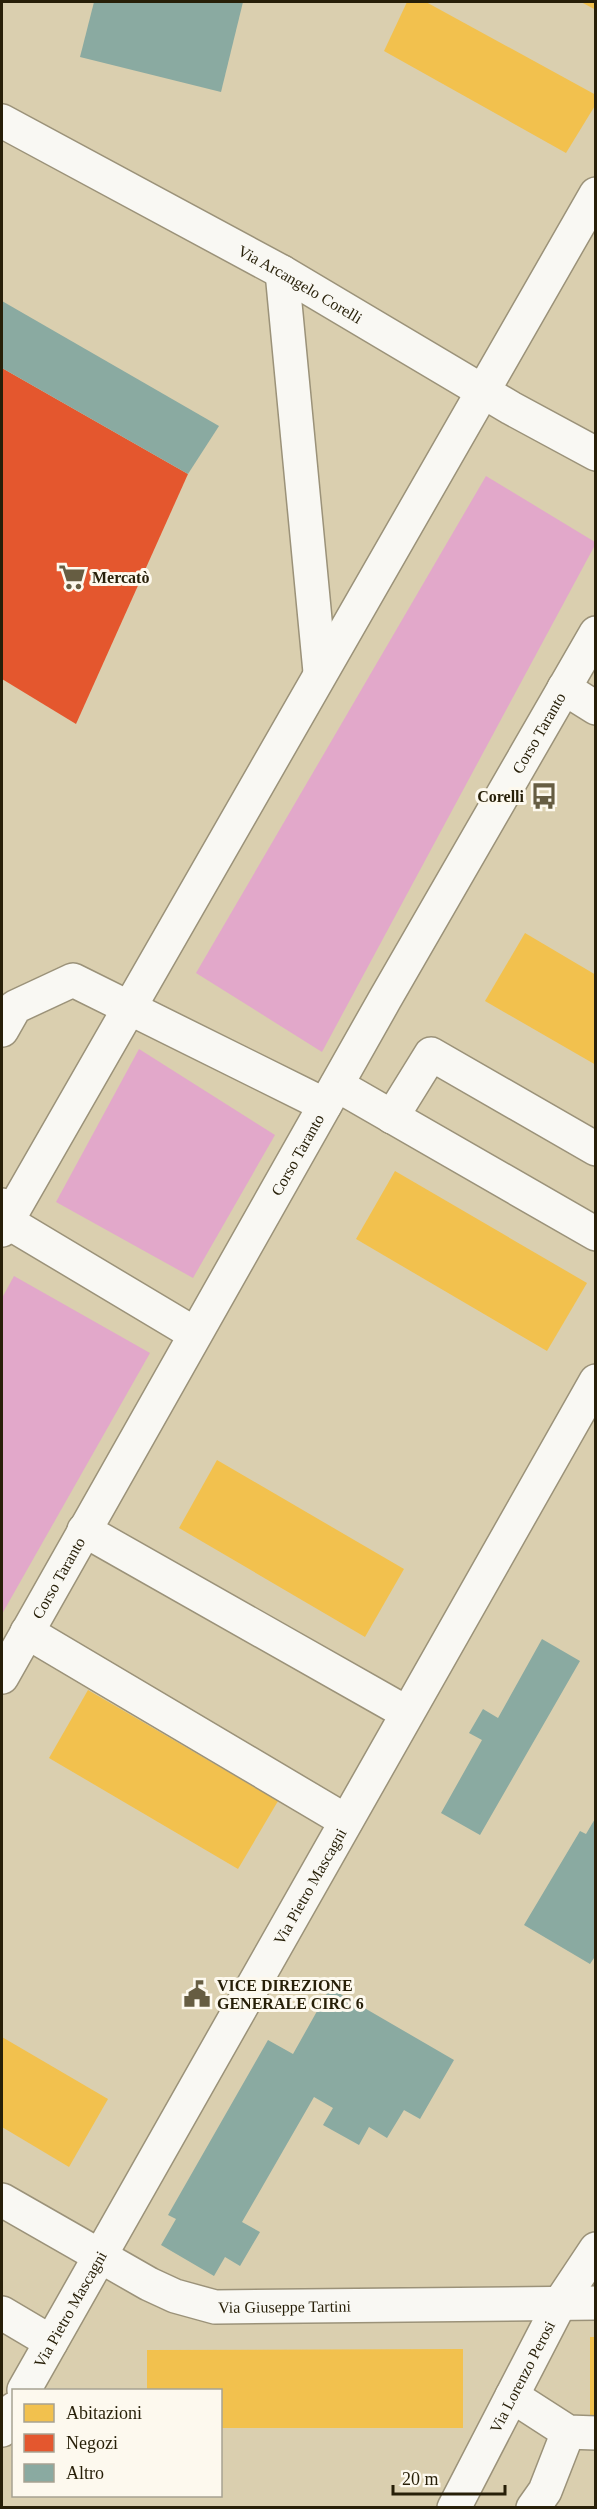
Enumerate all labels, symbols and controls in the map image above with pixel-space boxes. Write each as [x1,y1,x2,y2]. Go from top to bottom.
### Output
street label: Via Arcangelo Corelli [235,242,366,327]
supermarket icon: Mercatò [57,562,87,592]
place label: Mercatò [92,569,149,586]
street label: Corso Taranto [508,689,568,776]
bus stop icon: Corelli [529,781,559,811]
place label: Corelli [477,788,525,805]
street label: Corso Taranto [267,1111,327,1198]
street label: Corso Taranto [28,1534,88,1621]
street label: Via Pietro Mascagni [270,1825,349,1947]
place label: VICE DIREZIONE GENERALE CIRC 6 [217,1977,364,2012]
public building icon: VICE DIREZIONE GENERALE CIRC 6 [182,1979,212,2009]
street label: Via Pietro Mascagni [30,2248,110,2370]
street label: Via Giuseppe Tartini [218,2297,352,2316]
street label: Via Lorenzo Perosi [486,2317,558,2435]
legend [12,2389,222,2497]
text: Abitazioni [66,2403,142,2423]
text: Negozi [66,2433,118,2453]
scale bar [393,2458,506,2496]
text: Altro [66,2463,104,2483]
text: 20 m [402,2469,439,2489]

